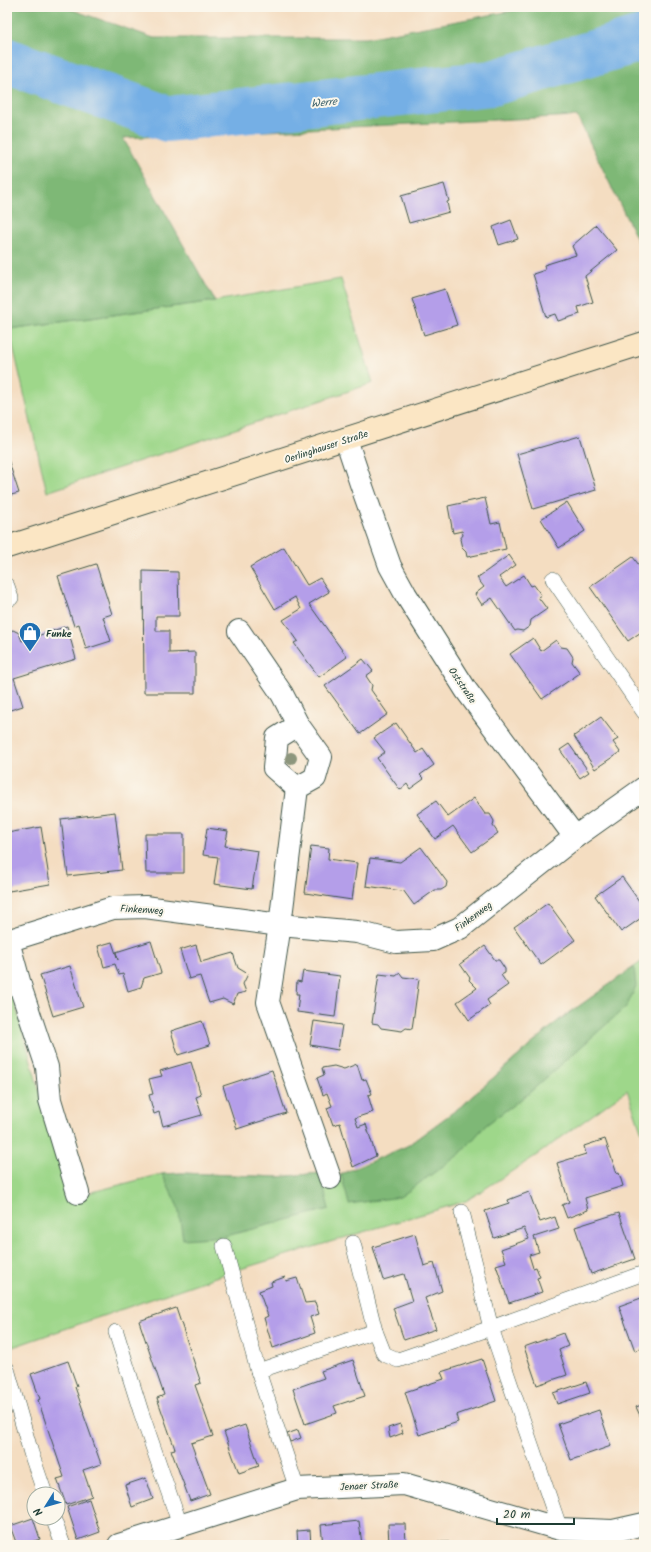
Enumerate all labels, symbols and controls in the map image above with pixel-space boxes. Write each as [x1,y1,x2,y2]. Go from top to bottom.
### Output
water label: Werre [310,93,339,113]
street label: Oerlinghauser Straße [282,426,371,468]
shop icon: Funke [17,620,43,653]
place label: Funke [46,626,72,642]
street label: Oststraße [444,664,480,707]
street label: Finkenweg [451,897,496,936]
street label: Finkenweg [120,901,164,919]
street label: Jenaer Straße [339,1476,399,1496]
north arrow [26,1486,66,1526]
scale bar [497,1500,574,1526]
text: N [30,1503,48,1520]
text: 20 m [503,1505,531,1524]

